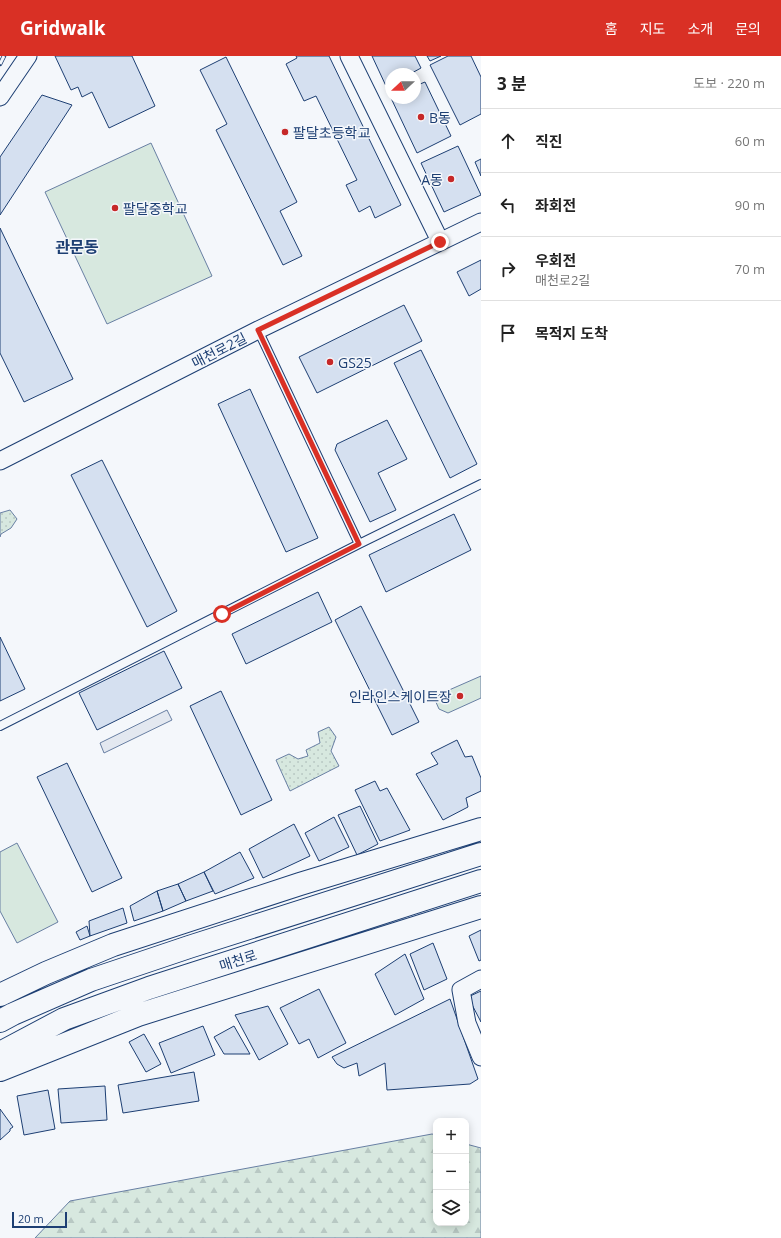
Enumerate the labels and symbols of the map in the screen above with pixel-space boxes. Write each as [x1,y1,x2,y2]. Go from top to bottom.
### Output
north arrow [385,68,421,104]
place label: B동 [429,108,451,127]
marker: B동 [416,112,426,122]
place label: 팔달초등학교 [293,123,370,142]
marker: 팔달초등학교 [280,127,290,137]
place label: A동 [421,170,443,189]
marker: A동 [446,174,456,184]
place label: 팔달중학교 [123,199,188,218]
marker: 팔달중학교 [110,203,120,213]
route end [431,233,449,251]
district label: 관문동 [55,236,99,258]
street label: 매천로2길 [188,328,250,372]
place label: GS25 [338,353,372,372]
marker: GS25 [325,357,335,367]
route start [213,605,231,623]
place label: 인라인스케이트장 [349,687,452,706]
marker: 인라인스케이트장 [455,691,465,701]
street label: 매천로 [217,945,259,975]
scale bar [12,1210,67,1229]

